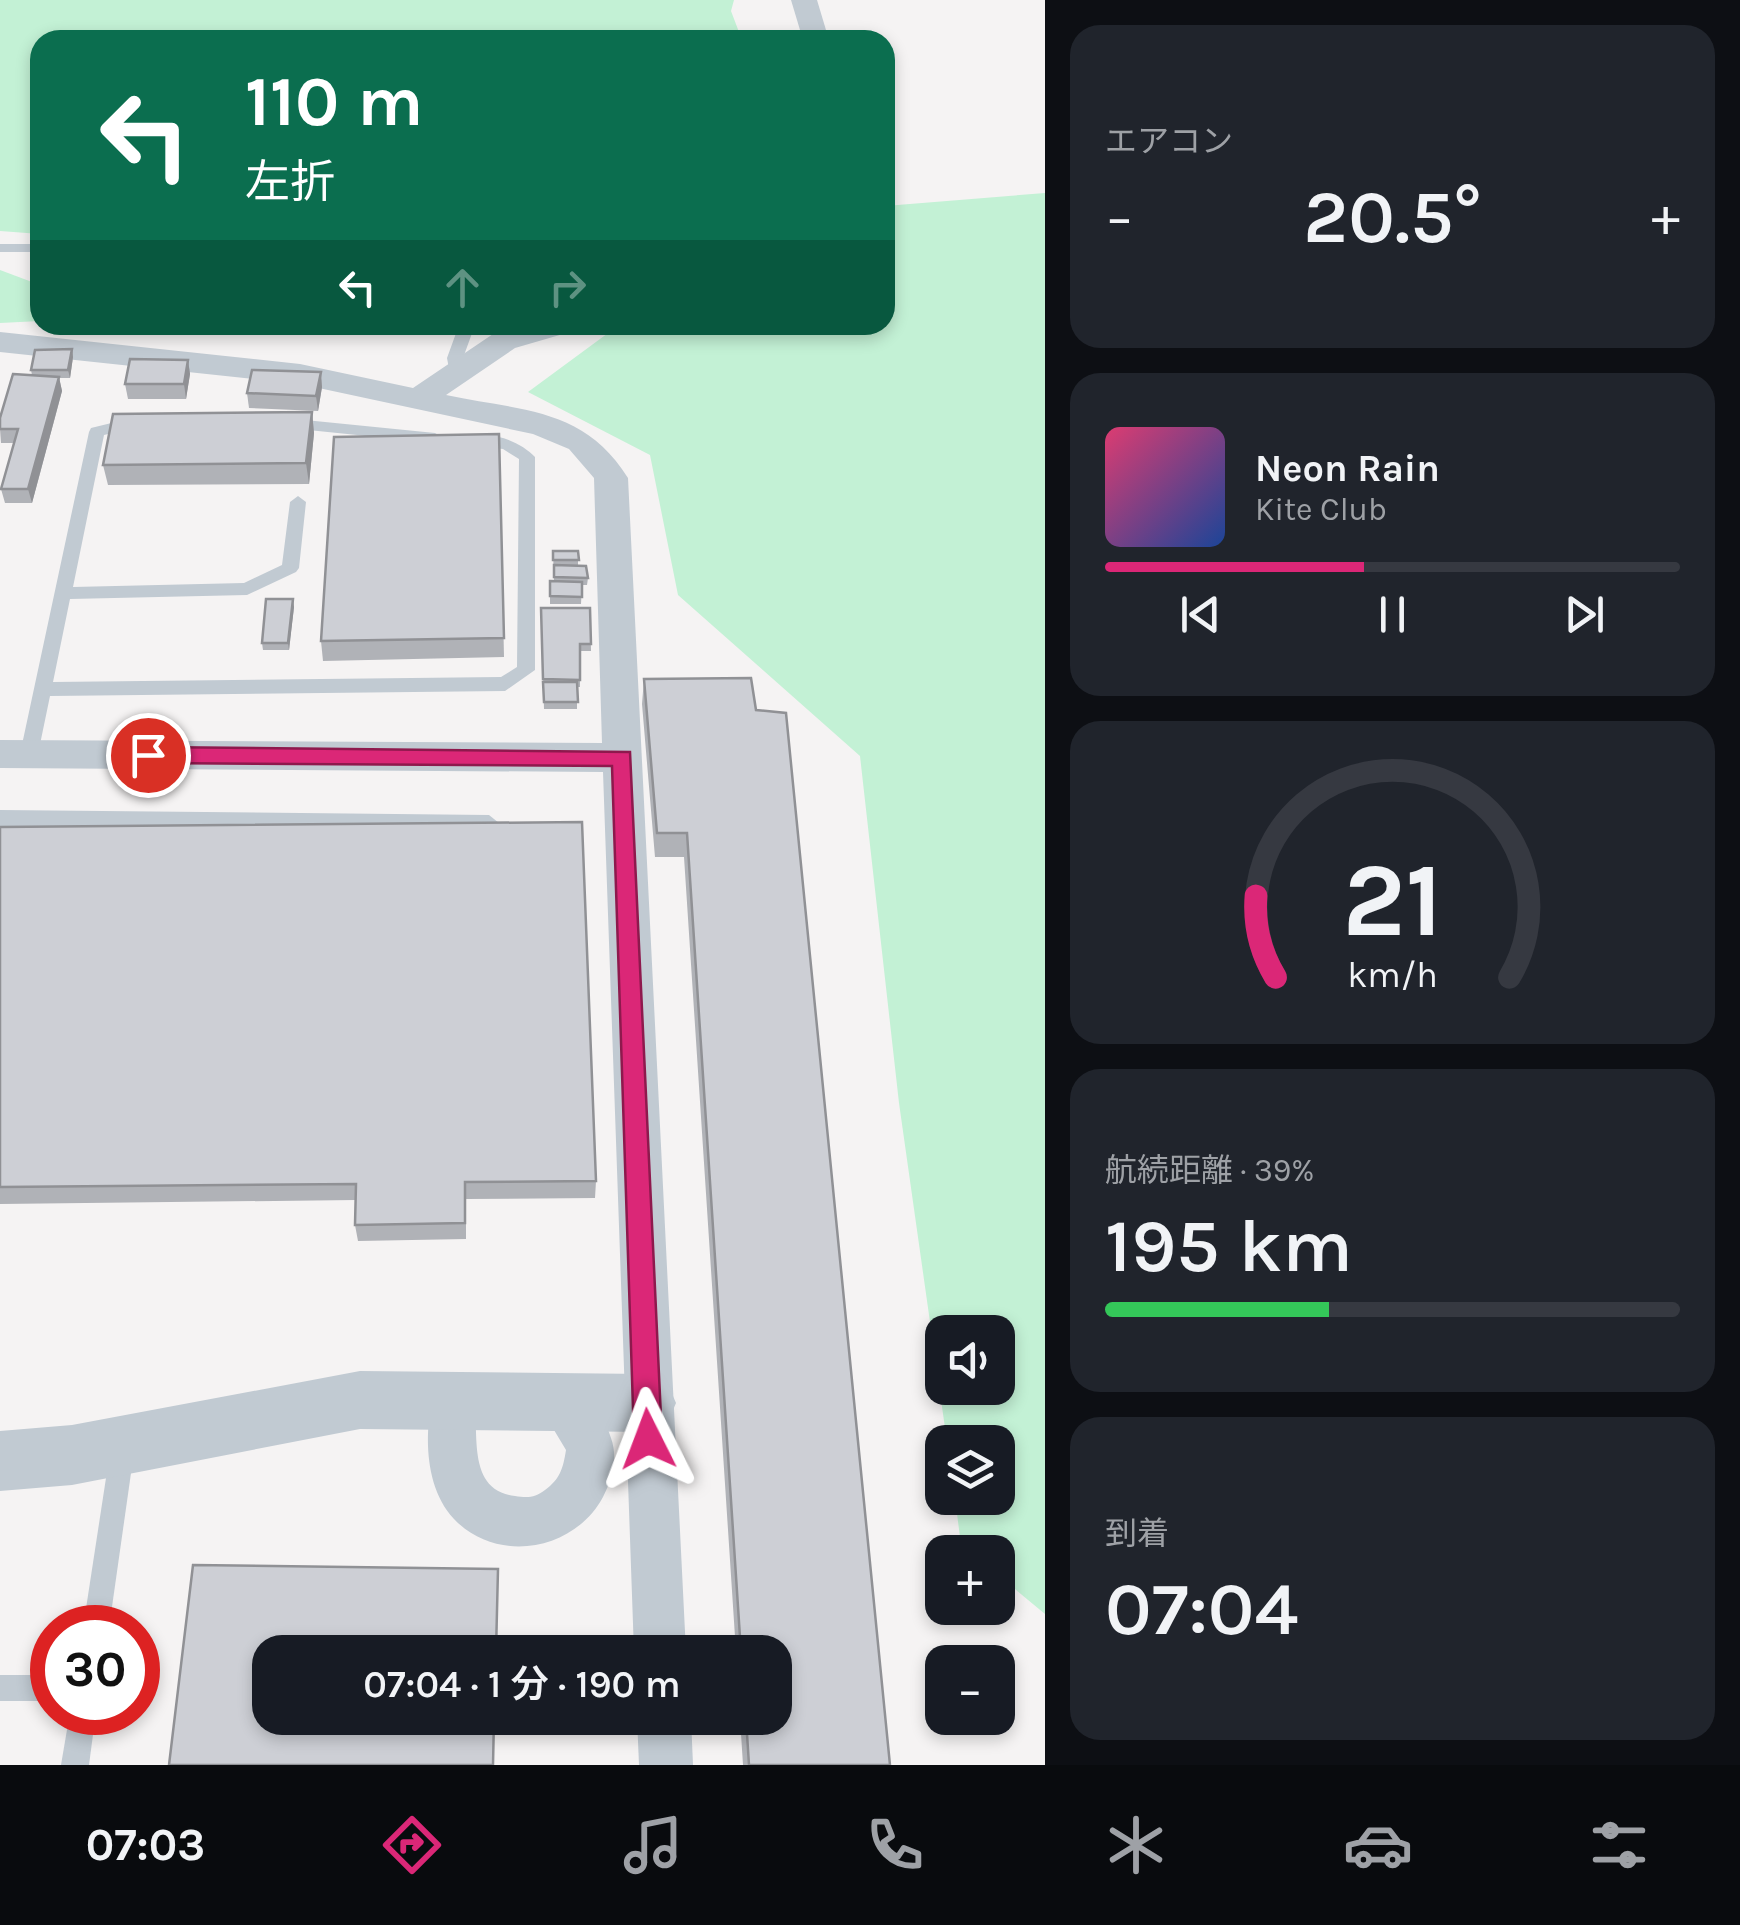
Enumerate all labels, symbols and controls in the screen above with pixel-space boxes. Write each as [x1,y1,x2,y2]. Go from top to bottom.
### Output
text: 110 m [245,61,423,143]
icon: left [80,70,210,200]
text: エアコン [1105,123,1233,160]
text: 左折 [245,156,335,208]
text: 20.5° [1303,173,1482,261]
text: − [1105,185,1134,249]
text: + [1651,185,1680,249]
icon: left [330,260,385,315]
icon: ahead [435,260,490,315]
icon: right [540,260,595,315]
text: Neon Rain [1255,446,1440,491]
text: Kite Club [1255,491,1387,528]
icon: previous [1173,587,1228,642]
icon: pause [1365,587,1420,642]
icon: next [1557,587,1612,642]
pin [106,713,191,798]
icon: arrive [121,728,176,783]
text: 21 [1343,840,1443,961]
text: km/h [1347,954,1438,996]
text: 航続距離 · 39% [1105,1152,1315,1189]
text: 195 km [1105,1202,1353,1290]
map controls [925,1315,1015,1735]
button: sound [925,1315,1015,1405]
position arrow [596,1387,700,1491]
button: layers [925,1425,1015,1515]
text: 到着 [1105,1515,1169,1552]
button: + [925,1535,1015,1625]
text: 07:04 [1105,1565,1298,1653]
speed limit sign: 30 [30,1605,160,1735]
button: − [925,1645,1015,1735]
text: 07:04 · 1 分 · 190 m [363,1662,681,1707]
icon: directions [377,1810,447,1880]
icon: music [618,1810,688,1880]
icon: phone [860,1810,930,1880]
icon: climate [1101,1810,1171,1880]
icon: car [1343,1810,1413,1880]
icon: filters [1584,1810,1654,1880]
text: 07:03 [86,1819,205,1871]

